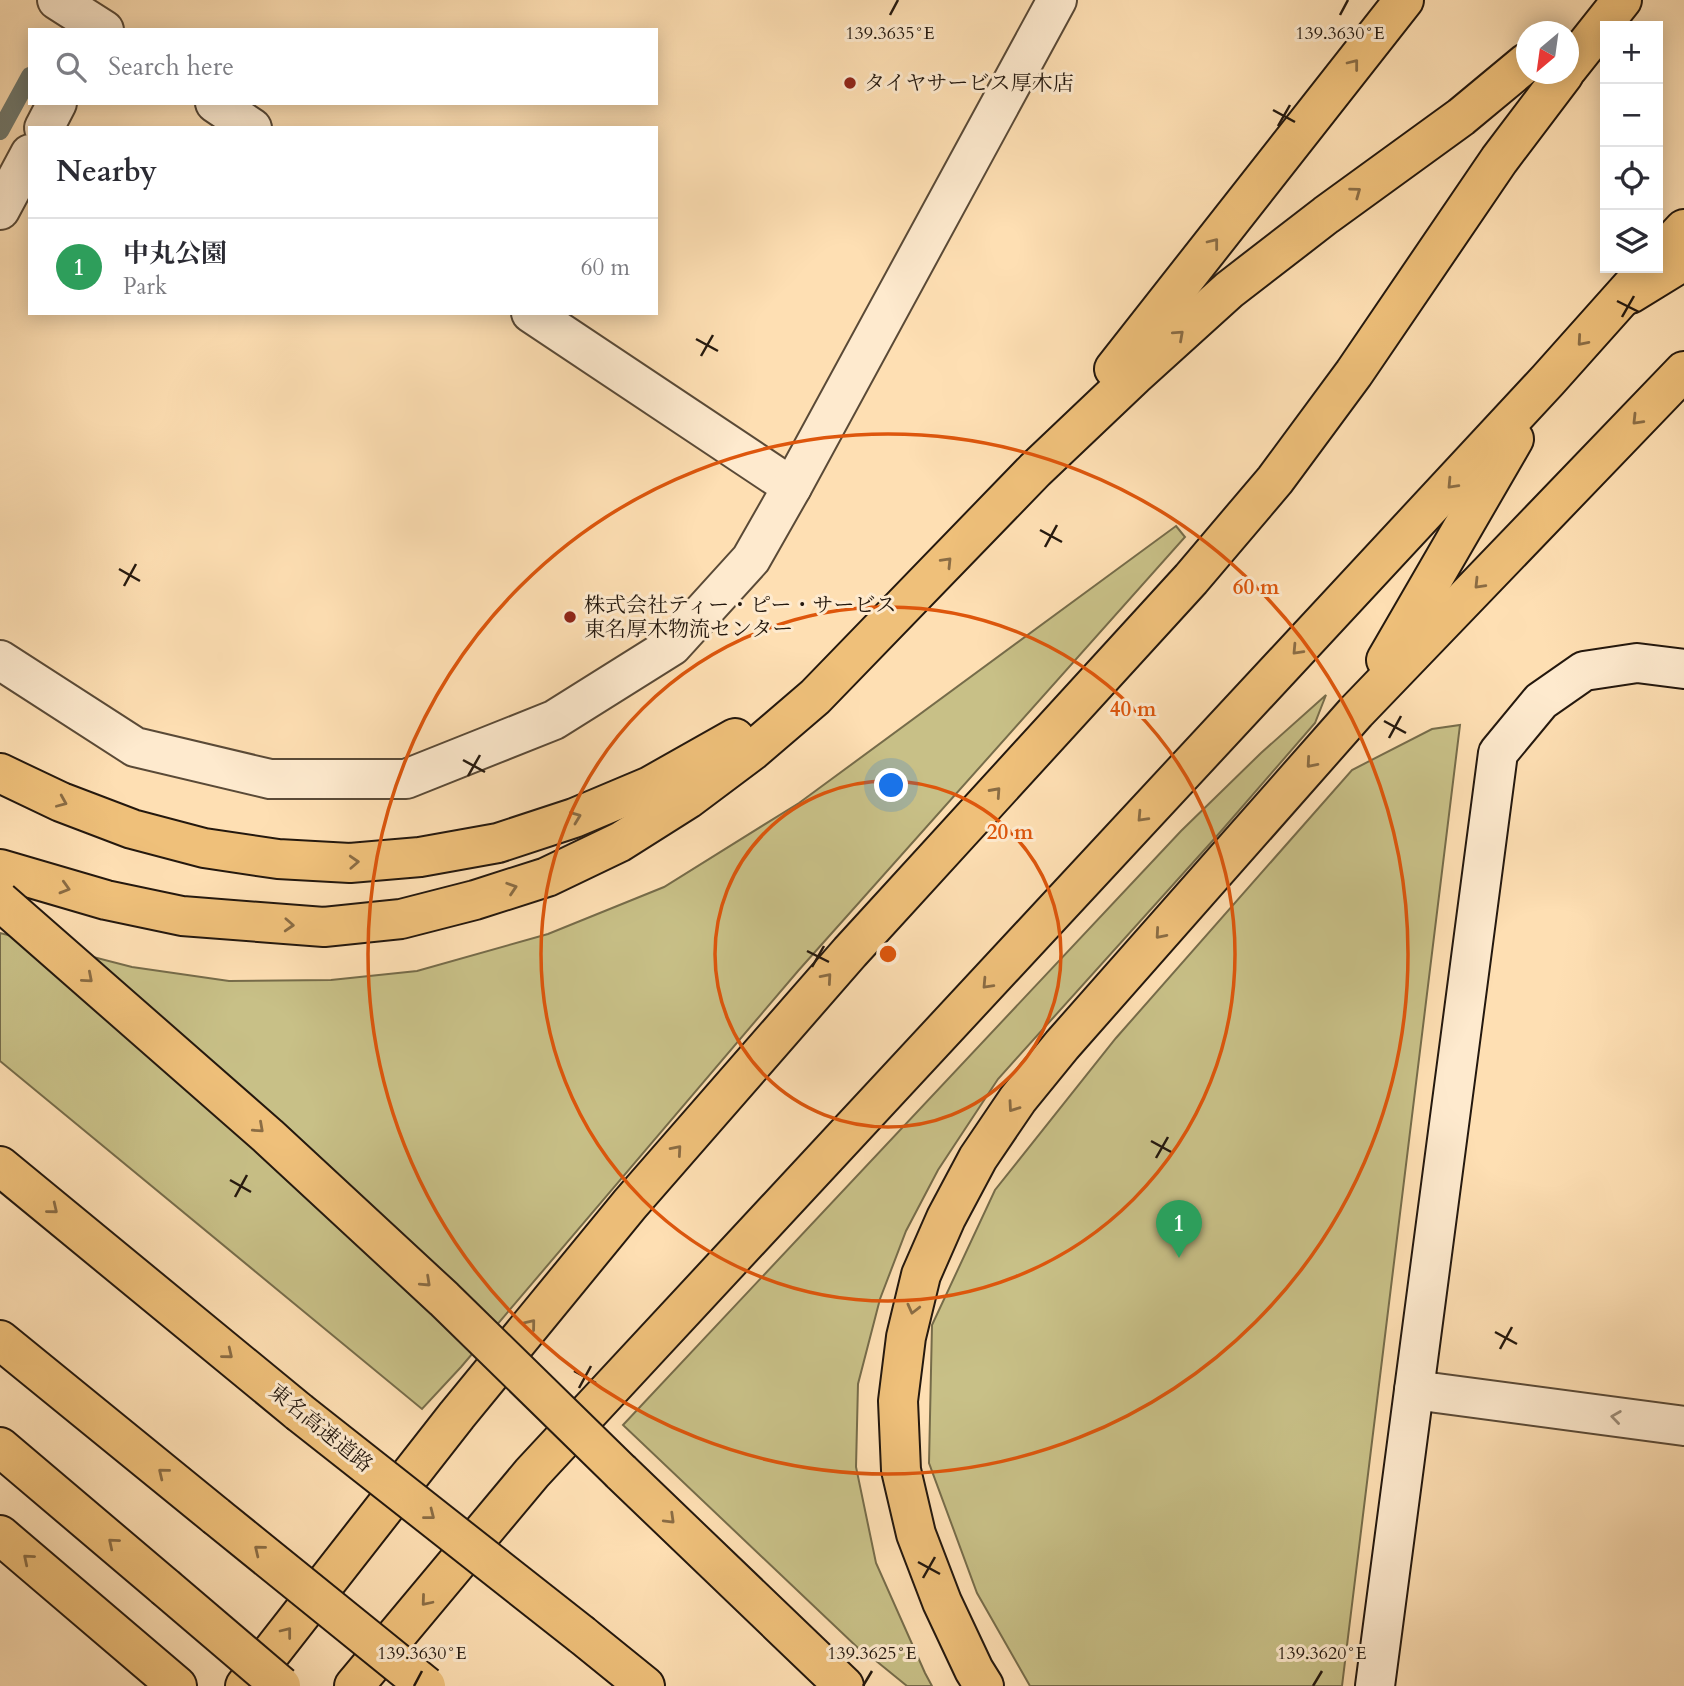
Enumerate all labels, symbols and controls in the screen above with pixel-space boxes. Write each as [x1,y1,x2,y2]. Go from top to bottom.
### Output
text: 139.3635°E [845,21,935,46]
text: 139.3630°E [1295,21,1385,46]
north arrow [1516,21,1579,84]
map controls [1600,21,1663,273]
button: + [1600,21,1663,84]
search box [28,28,658,105]
icon: search [52,48,90,86]
text: Search here [108,49,234,84]
one-way arrow [1346,59,1358,72]
place label: タイヤサービス厚木店 [864,69,1074,98]
marker: タイヤサービス厚木店 [842,75,858,91]
button: − [1600,84,1663,147]
button: locate [1600,147,1663,210]
text: Nearby [56,151,157,192]
one-way arrow [1348,188,1361,200]
button: layers [1600,210,1663,273]
text: 中丸公園 [123,236,227,271]
one-way arrow [1205,238,1218,251]
text: 1 [73,252,85,283]
text: 60 m [581,252,630,283]
text: Park [123,271,167,302]
one-way arrow [1171,331,1184,343]
one-way arrow [1578,333,1590,346]
one-way arrow [1632,412,1645,425]
one-way arrow [1447,475,1460,488]
one-way arrow [938,557,951,570]
text: 60 m [1233,573,1280,602]
one-way arrow [1474,576,1487,589]
place label: 株式会社ティー・ピー・サービス 東名厚木物流センター [584,591,896,644]
marker: 株式会社ティー・ピー・サービス 東名厚木物流センター [562,609,578,625]
one-way arrow [1292,642,1305,655]
text: 40 m [1110,695,1157,724]
one-way arrow [1307,755,1319,768]
your location [874,768,908,802]
one-way arrow [988,787,1001,800]
one-way arrow [55,793,67,807]
one-way arrow [1138,809,1150,822]
one-way arrow [569,811,582,825]
text: 20 m [987,818,1034,847]
one-way arrow [349,855,360,870]
one-way arrow [59,880,71,895]
one-way arrow [505,882,518,896]
one-way arrow [284,917,295,932]
one-way arrow [1156,925,1168,938]
centre of rings [876,942,900,966]
one-way arrow [80,970,93,982]
one-way arrow [819,974,831,987]
one-way arrow [983,976,995,989]
one-way arrow [1009,1099,1021,1112]
one-way arrow [251,1120,264,1132]
one-way arrow [669,1145,681,1158]
pin: 1 [1156,1200,1202,1258]
one-way arrow [44,1201,57,1213]
one-way arrow [418,1274,431,1287]
one-way arrow [907,1303,921,1315]
one-way arrow [523,1320,535,1333]
one-way arrow [220,1346,233,1358]
street label: 東名高速道路 [263,1377,379,1479]
one-way arrow [1610,1410,1622,1425]
one-way arrow [159,1468,171,1481]
one-way arrow [422,1506,434,1519]
one-way arrow [662,1510,675,1523]
one-way arrow [108,1539,121,1551]
one-way arrow [254,1546,267,1558]
one-way arrow [23,1555,36,1567]
one-way arrow [421,1593,434,1605]
one-way arrow [278,1627,291,1639]
text: 139.3630°E [377,1641,467,1666]
text: 139.3625°E [827,1641,917,1666]
text: 139.3620°E [1277,1641,1367,1666]

